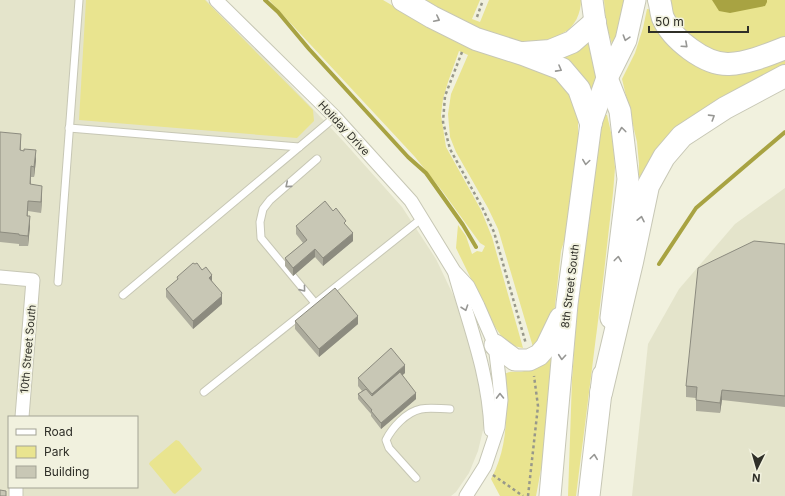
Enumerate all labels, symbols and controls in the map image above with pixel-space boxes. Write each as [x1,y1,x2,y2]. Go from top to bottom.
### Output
scale bar [649,8,748,34]
text: 50 m [655,14,684,29]
one-way arrow [432,15,440,22]
one-way arrow [622,34,631,41]
one-way arrow [680,40,688,47]
one-way arrow [555,64,562,71]
street label: Holiday Drive [315,98,373,158]
one-way arrow [708,114,715,121]
one-way arrow [618,127,627,133]
one-way arrow [582,159,591,165]
one-way arrow [285,180,292,187]
one-way arrow [637,216,645,222]
street label: 8th Street South [558,243,582,329]
one-way arrow [613,256,622,262]
one-way arrow [299,284,306,292]
street label: 10th Street South [17,304,39,394]
one-way arrow [460,305,469,312]
one-way arrow [558,354,567,360]
one-way arrow [496,393,504,399]
legend [8,416,138,488]
text: Road [44,424,73,439]
text: Park [44,444,70,459]
north arrow [737,448,777,488]
one-way arrow [589,454,598,460]
text: Building [44,464,89,479]
text: N [751,471,761,485]

